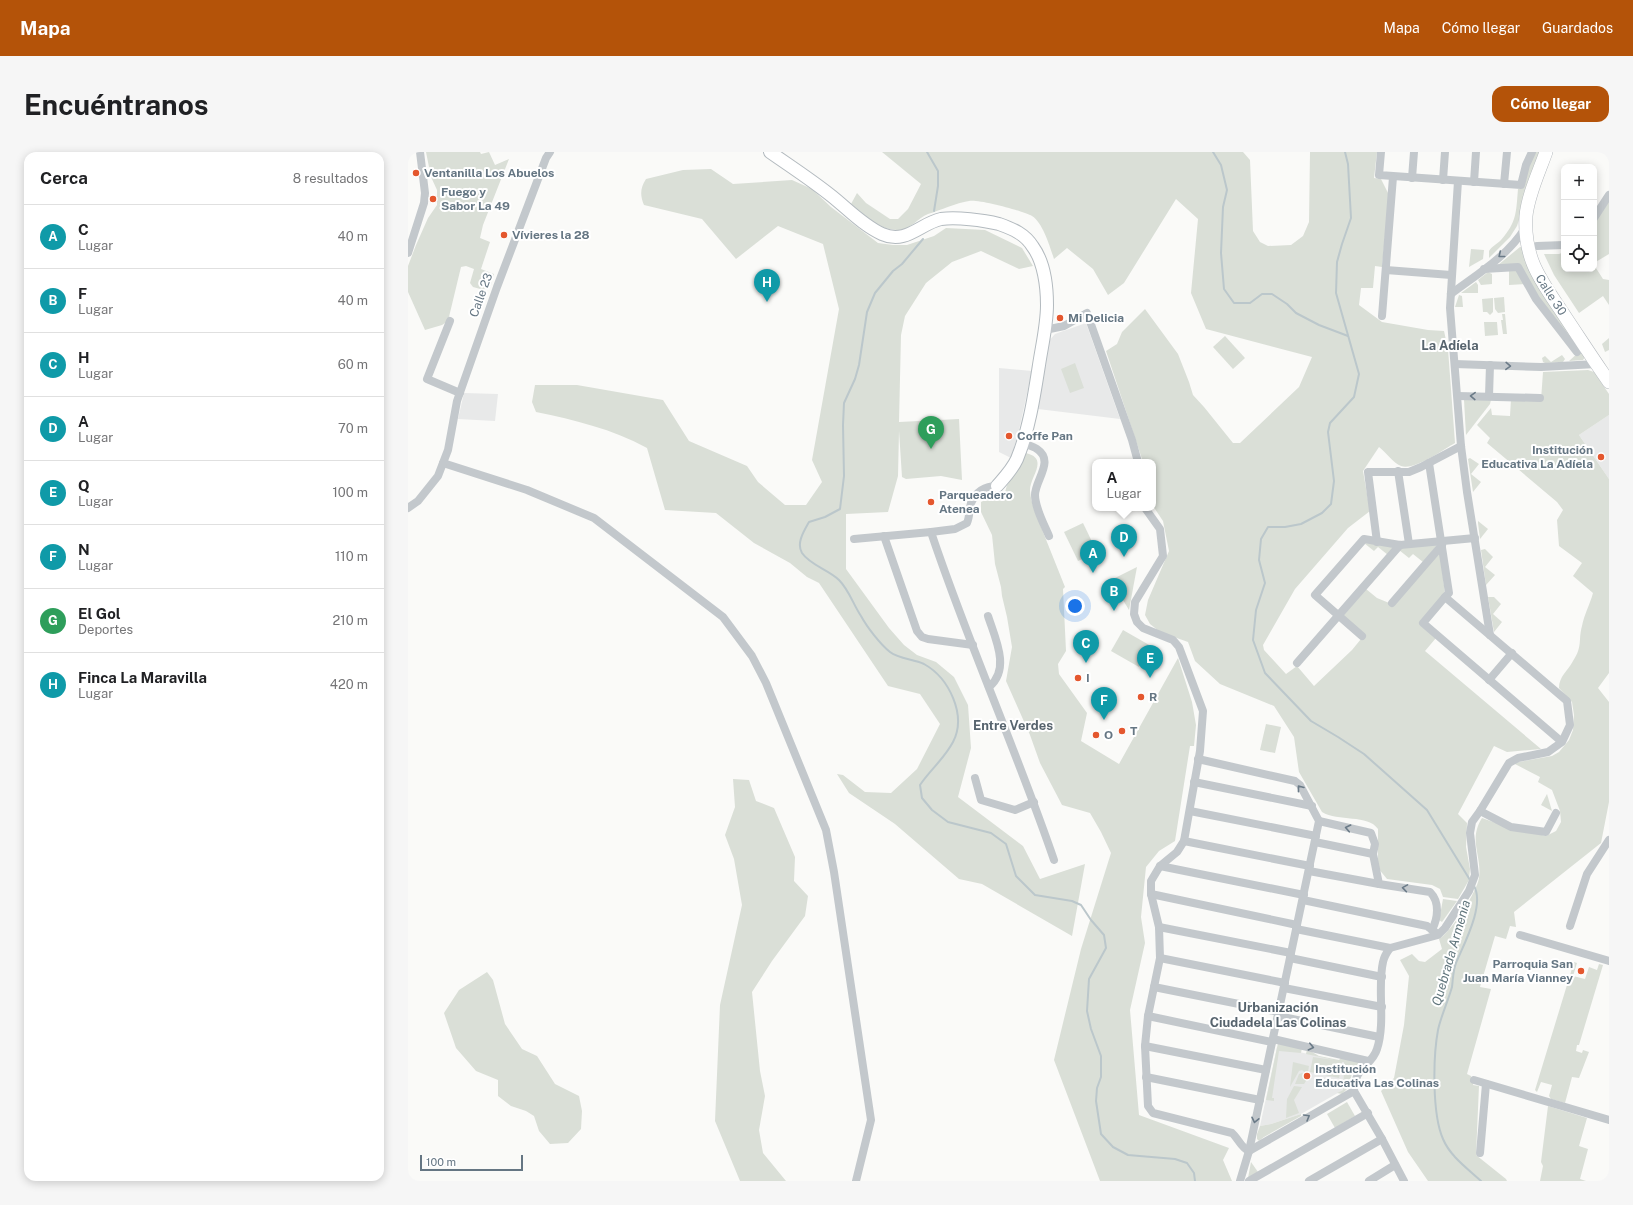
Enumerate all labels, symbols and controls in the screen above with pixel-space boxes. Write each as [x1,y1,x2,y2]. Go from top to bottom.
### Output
text: Mapa [20,17,70,39]
text: Mapa [1384,20,1420,36]
text: Cómo llegar [1442,20,1520,36]
text: Guardados [1542,20,1613,36]
button: Cómo llegar [1492,86,1609,122]
text: Encuéntranos [24,88,209,121]
map controls [1561,164,1597,272]
button: + [1561,164,1597,200]
place label: Ventanilla Los Abuelos [424,166,554,180]
text: Cerca [40,168,88,188]
marker: Ventanilla Los Abuelos [411,168,421,178]
text: 8 resultados [293,171,368,186]
place label: Fuego y Sabor La 49 [441,185,510,213]
marker: Fuego y Sabor La 49 [428,194,438,204]
button: − [1561,200,1597,236]
text: C [78,221,89,238]
place label: Vívieres la 28 [512,228,590,242]
text: A [48,229,58,244]
text: 40 m [337,229,368,244]
marker: Vívieres la 28 [499,230,509,240]
button: locate [1561,236,1597,272]
text: Lugar [78,238,113,253]
one-way arrow [1499,250,1506,257]
pin: H [754,269,780,302]
street label: Calle 23 [467,271,495,319]
street label: Calle 30 [1533,272,1569,318]
text: F [78,285,87,302]
text: B [49,293,57,308]
text: 40 m [337,293,368,308]
text: Lugar [78,302,113,317]
place label: Mi Delicia [1068,311,1124,325]
marker: Mi Delicia [1055,313,1065,323]
district label: La Adíela [1421,338,1479,353]
text: H [78,349,90,366]
text: C [48,357,58,372]
text: 60 m [338,357,368,372]
one-way arrow [1505,362,1511,370]
text: Lugar [78,366,113,381]
one-way arrow [1470,392,1476,400]
text: A [78,413,89,430]
pin: G [918,416,944,449]
text: D [48,421,58,436]
text: 70 m [338,421,368,436]
place label: Coffe Pan [1017,429,1073,443]
text: Lugar [78,430,113,445]
marker: Coffe Pan [1004,431,1014,441]
place label: Institución Educativa La Adíela [1481,443,1593,471]
marker: Institución Educativa La Adíela [1596,452,1606,462]
popup [1092,459,1156,511]
text: A [1106,469,1117,486]
text: Q [78,477,90,494]
text: E [49,485,57,500]
text: 100 m [332,485,368,500]
text: Lugar [1106,486,1142,501]
place label: Parqueadero Atenea [939,488,1013,516]
text: Lugar [78,494,113,509]
marker: Parqueadero Atenea [926,497,936,507]
pin: D [1111,524,1137,557]
pin: A [1080,540,1106,573]
text: N [78,541,90,558]
text: F [49,549,57,564]
text: 110 m [335,549,368,564]
text: Lugar [78,558,113,573]
pin: B [1101,578,1127,611]
your location [1065,596,1085,616]
text: El Gol [78,605,121,622]
text: G [48,613,58,628]
text: 210 m [333,613,368,628]
text: Deportes [78,622,133,637]
pin: C [1073,630,1099,663]
pin: E [1137,645,1163,678]
text: Finca La Maravilla [78,669,207,686]
place label: I [1086,671,1090,685]
marker: I [1073,673,1083,683]
text: H [48,677,58,692]
text: 420 m [330,677,368,692]
text: Lugar [78,686,113,701]
pin: F [1091,687,1117,720]
place label: R [1149,690,1157,704]
marker: R [1136,692,1146,702]
district label: Entre Verdes [973,718,1053,733]
place label: T [1130,724,1138,738]
marker: T [1117,726,1127,736]
place label: O [1104,728,1113,742]
marker: O [1091,730,1101,740]
one-way arrow [1298,785,1305,792]
one-way arrow [1345,824,1351,832]
one-way arrow [1402,884,1408,893]
water label: Quebrada Armenia [1429,898,1473,1008]
place label: Parroquia San Juan María Vianney [1463,957,1573,985]
marker: Parroquia San Juan María Vianney [1576,966,1586,976]
district label: Urbanización Ciudadela Las Colinas [1210,1000,1346,1030]
one-way arrow [1308,1043,1314,1051]
place label: Institución Educativa Las Colinas [1315,1062,1439,1090]
marker: Institución Educativa Las Colinas [1302,1071,1312,1081]
one-way arrow [1303,1115,1310,1122]
one-way arrow [1252,1117,1260,1123]
scale bar [420,1153,523,1172]
text: 100 m [426,1156,456,1168]

